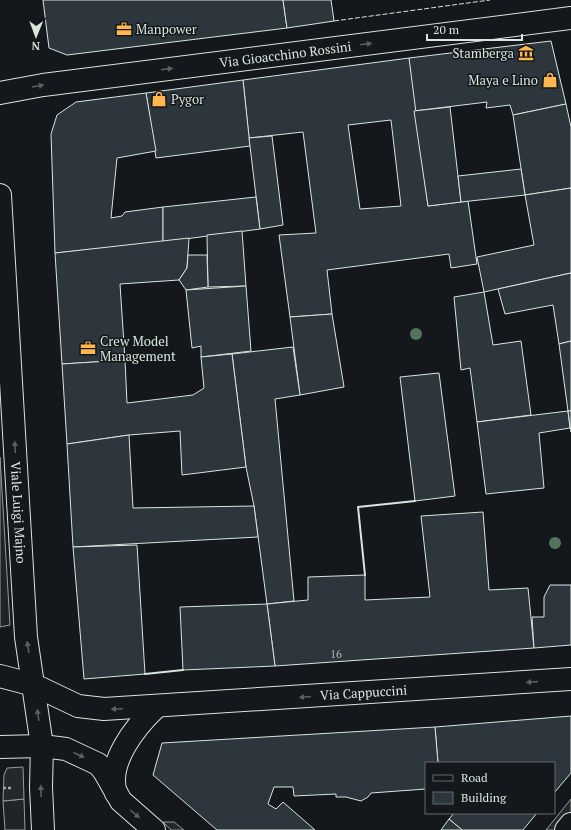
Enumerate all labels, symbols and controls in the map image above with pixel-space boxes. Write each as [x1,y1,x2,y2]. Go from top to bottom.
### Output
north arrow [16,16,56,56]
scale bar [427,16,522,42]
office icon: Manpower [115,20,133,38]
place label: Manpower [136,20,197,38]
text: 20 m [433,22,460,37]
street label: Via Gioacchino Rossini [218,37,352,72]
text: N [31,39,40,53]
one-way arrow [360,41,372,47]
place label: Stamberga [452,44,514,62]
museum icon: Stamberga [517,44,535,62]
one-way arrow [161,66,173,72]
place label: Maya e Lino [468,71,538,89]
shop icon: Maya e Lino [541,71,559,89]
one-way arrow [32,82,44,88]
shop icon: Pygor [150,90,168,108]
place label: Pygor [171,90,204,108]
place label: Crew Model Management [100,332,176,365]
office icon: Crew Model Management [79,339,97,357]
one-way arrow [12,440,18,453]
street label: Viale Luigi Majno [7,461,31,564]
one-way arrow [25,640,31,653]
house number: 16 [330,647,342,661]
one-way arrow [526,678,538,685]
street label: Via Cappuccini [319,681,408,704]
one-way arrow [299,693,311,700]
one-way arrow [111,705,123,712]
one-way arrow [35,709,41,721]
one-way arrow [74,752,85,758]
legend [425,762,555,814]
text: Road [461,770,488,785]
one-way arrow [38,784,44,797]
text: Building [461,790,507,805]
one-way arrow [130,809,141,818]

